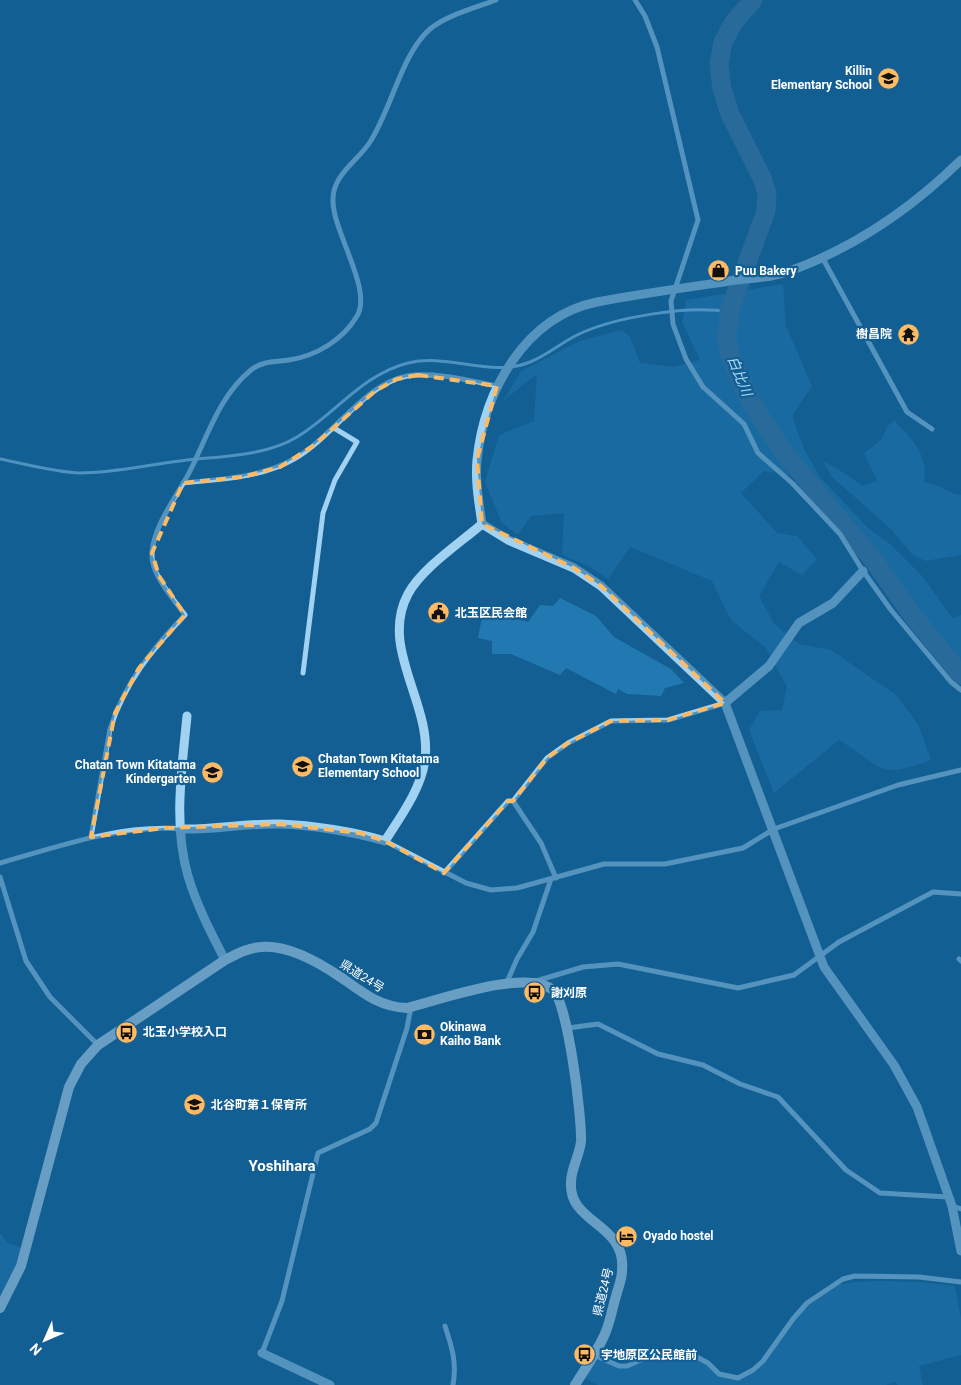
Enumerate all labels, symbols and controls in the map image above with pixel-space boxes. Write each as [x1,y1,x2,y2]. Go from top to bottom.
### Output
place label: Killin Elementary School [771,64,872,92]
school or university icon: Killin Elementary School [876,66,900,90]
shop icon: Puu Bakery [707,259,731,283]
place label: Puu Bakery [735,264,798,278]
temple icon: 樹昌院 [896,322,920,346]
place label: 樹昌院 [856,327,892,341]
water label: 白比川 [725,354,756,400]
public building icon: 北玉区民会館 [427,601,451,625]
place label: 北玉区民会館 [455,606,527,620]
place label: Chatan Town Kitatama Elementary School [318,752,440,780]
school or university icon: Chatan Town Kitatama Elementary School [290,754,314,778]
place label: Chatan Town Kitatama Kindergarten [75,758,197,786]
school or university icon: Chatan Town Kitatama Kindergarten [200,760,224,784]
street label: 県道24号 [337,957,387,995]
bus stop icon: 謝刈原 [523,981,547,1005]
place label: 謝刈原 [551,986,587,1000]
bus stop icon: 北玉小学校入口 [115,1020,139,1044]
place label: Okinawa Kaiho Bank [440,1020,502,1048]
bank icon: Okinawa Kaiho Bank [412,1022,436,1046]
place label: 北玉小学校入口 [143,1025,227,1039]
school or university icon: 北谷町第１保育所 [183,1093,207,1117]
place label: 北谷町第１保育所 [211,1098,307,1112]
district label: Yoshihara [248,1157,316,1175]
hotel icon: Oyado hostel [615,1224,639,1248]
place label: Oyado hostel [643,1229,714,1243]
street label: 県道24号 [590,1266,616,1318]
north arrow [20,1315,70,1365]
text: N [27,1340,45,1358]
bus stop icon: 宇地原区公民館前 [573,1343,597,1367]
place label: 宇地原区公民館前 [601,1348,697,1362]

